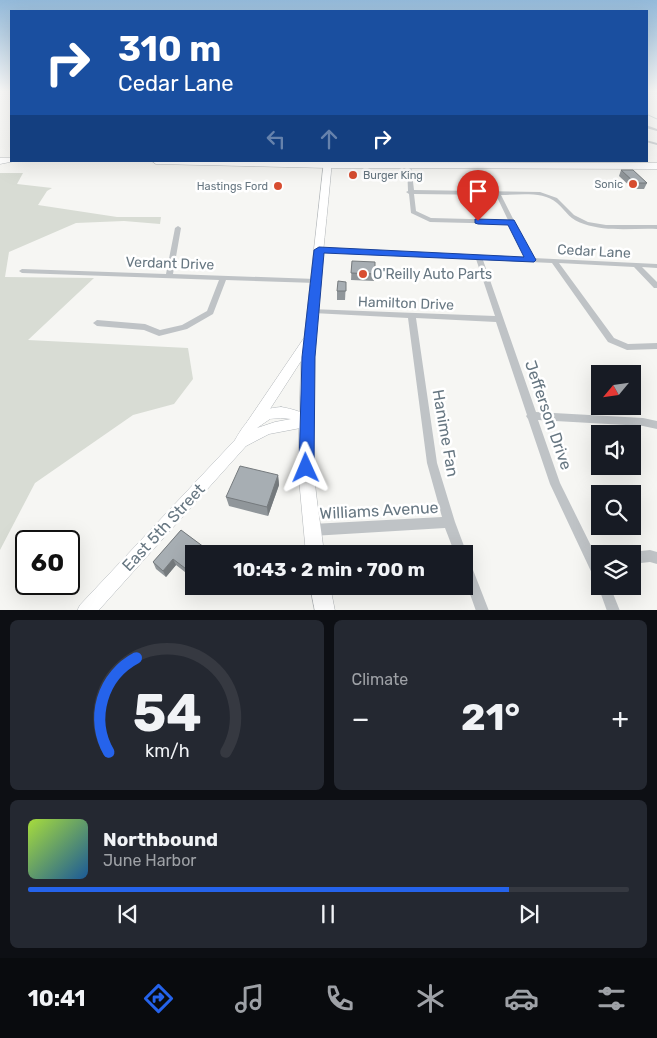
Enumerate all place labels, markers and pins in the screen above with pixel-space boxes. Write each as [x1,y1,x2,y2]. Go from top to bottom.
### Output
marker: Burger King [347,169,359,181]
place label: Burger King [363,169,423,182]
pin [457,170,499,221]
place label: Sonic [594,178,623,191]
marker: Sonic [627,178,639,190]
place label: Hastings Ford [197,180,268,193]
marker: Hastings Ford [272,180,284,192]
place label: O'Reilly Auto Parts [373,266,492,283]
marker: O'Reilly Auto Parts [357,268,369,280]

